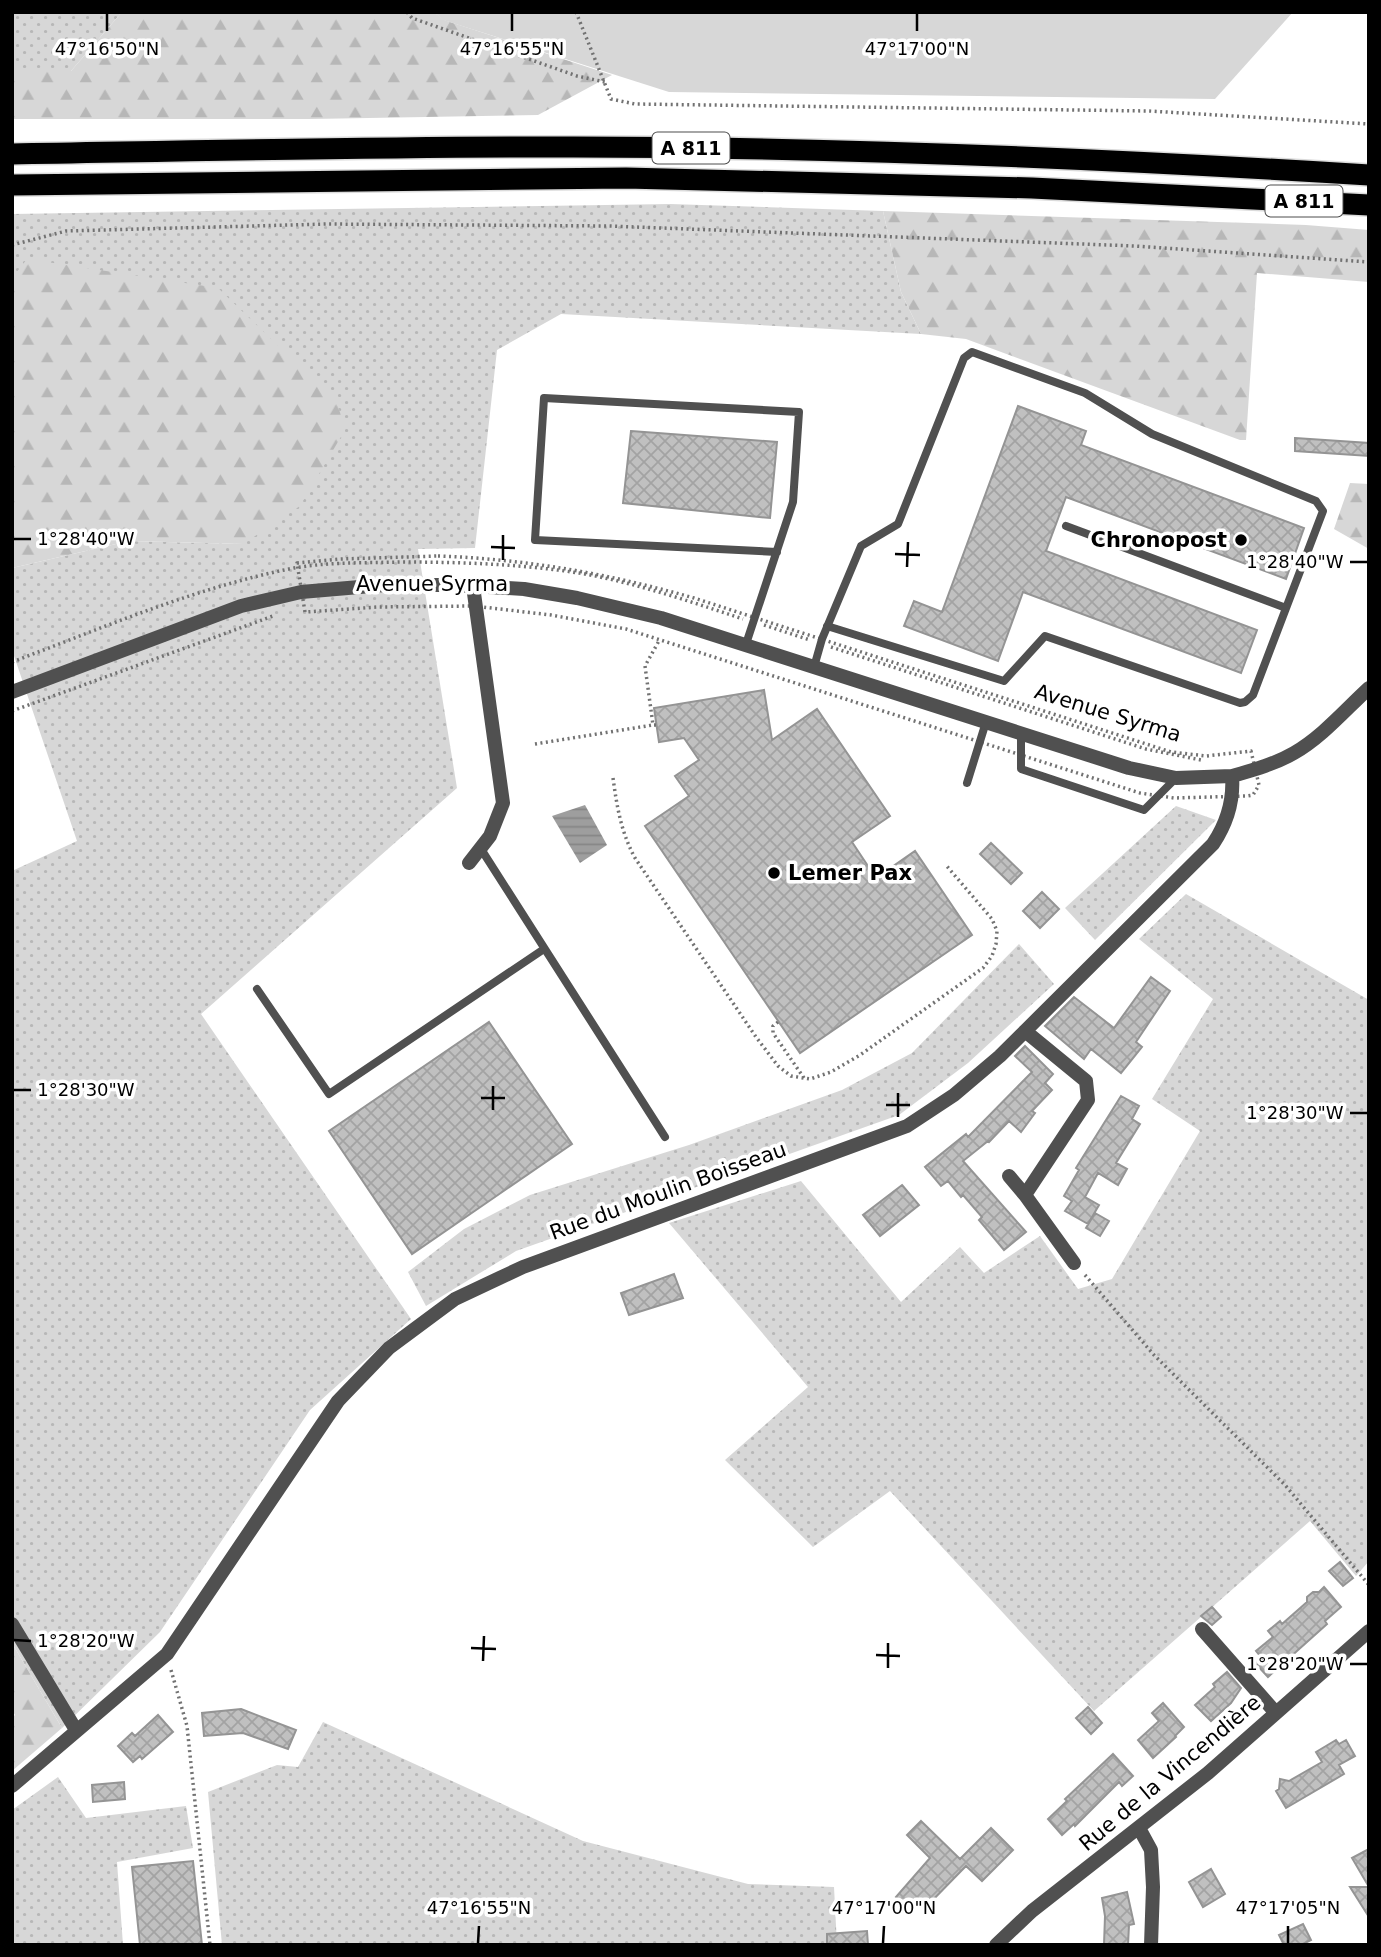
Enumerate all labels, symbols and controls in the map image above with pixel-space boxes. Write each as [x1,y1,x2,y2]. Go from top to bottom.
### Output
text: 47°16'50"N [55,38,159,59]
text: 47°16'55"N [460,38,564,59]
text: 47°17'00"N [865,38,969,59]
road number: A 811 [652,132,730,164]
road number: A 811 [1266,186,1342,216]
text: 1°28'40"W [37,528,135,549]
place label: Chronopost [1090,528,1227,552]
marker: Chronopost [1233,532,1249,548]
text: 1°28'40"W [1246,551,1344,572]
street label: Avenue Syrma [356,572,508,596]
street label: Avenue Syrma [1032,679,1184,747]
place label: Lemer Pax [788,861,912,885]
marker: Lemer Pax [766,865,782,881]
text: 1°28'30"W [37,1079,135,1100]
text: 1°28'30"W [1246,1102,1344,1123]
street label: Rue du Moulin Boisseau [546,1137,790,1245]
text: 1°28'20"W [37,1630,135,1651]
text: 1°28'20"W [1246,1653,1344,1674]
street label: Rue de la Vincendière [1075,1690,1265,1856]
text: 47°16'55"N [427,1897,531,1918]
text: 47°17'00"N [832,1897,936,1918]
text: 47°17'05"N [1236,1897,1340,1918]

